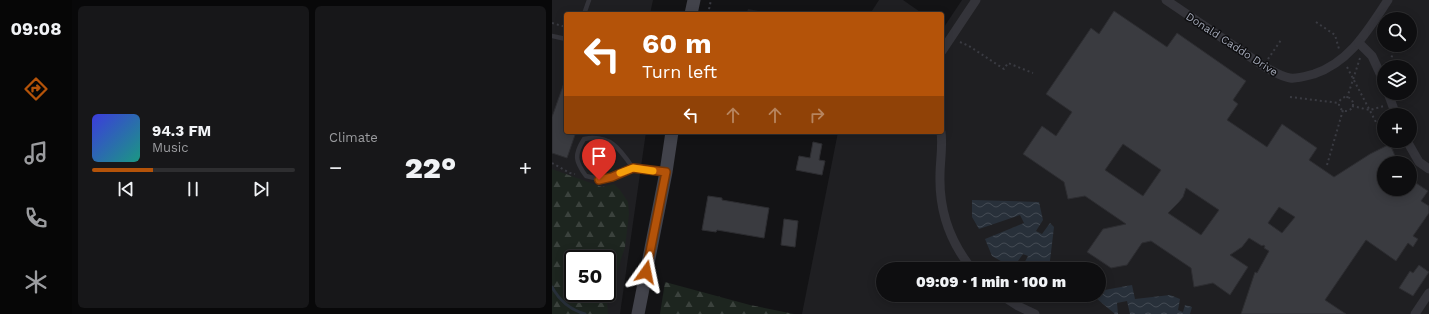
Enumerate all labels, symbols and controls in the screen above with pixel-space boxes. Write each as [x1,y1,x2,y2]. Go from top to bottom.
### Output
street label: Donald Caddo Drive [1183,10,1280,79]
map controls [1377,12,1417,196]
button: search [1377,12,1417,52]
text: 09:08 [11,18,62,39]
text: 60 m [642,27,712,60]
icon: left [576,28,628,80]
button: layers [1377,60,1417,100]
text: Turn left [642,61,717,82]
icon: directions [22,75,50,103]
icon: left [680,104,702,126]
icon: ahead [722,104,744,126]
icon: ahead [764,104,786,126]
icon: right [806,104,828,126]
button: + [1377,108,1417,148]
text: 94.3 FM [152,122,211,140]
text: Climate [329,130,378,145]
icon: music [22,139,50,167]
pin [582,139,616,180]
text: Music [152,140,189,155]
icon: arrive [588,145,610,167]
text: 22° [405,150,456,185]
text: − [329,155,342,180]
text: + [519,155,532,180]
button: − [1377,156,1417,196]
icon: previous [115,178,137,200]
icon: pause [182,178,204,200]
icon: next [250,178,272,200]
icon: phone [22,204,50,232]
speed limit sign: 50 [564,250,616,302]
position arrow [625,251,667,293]
icon: climate [22,268,50,296]
text: 09:09 · 1 min · 100 m [916,273,1066,291]

